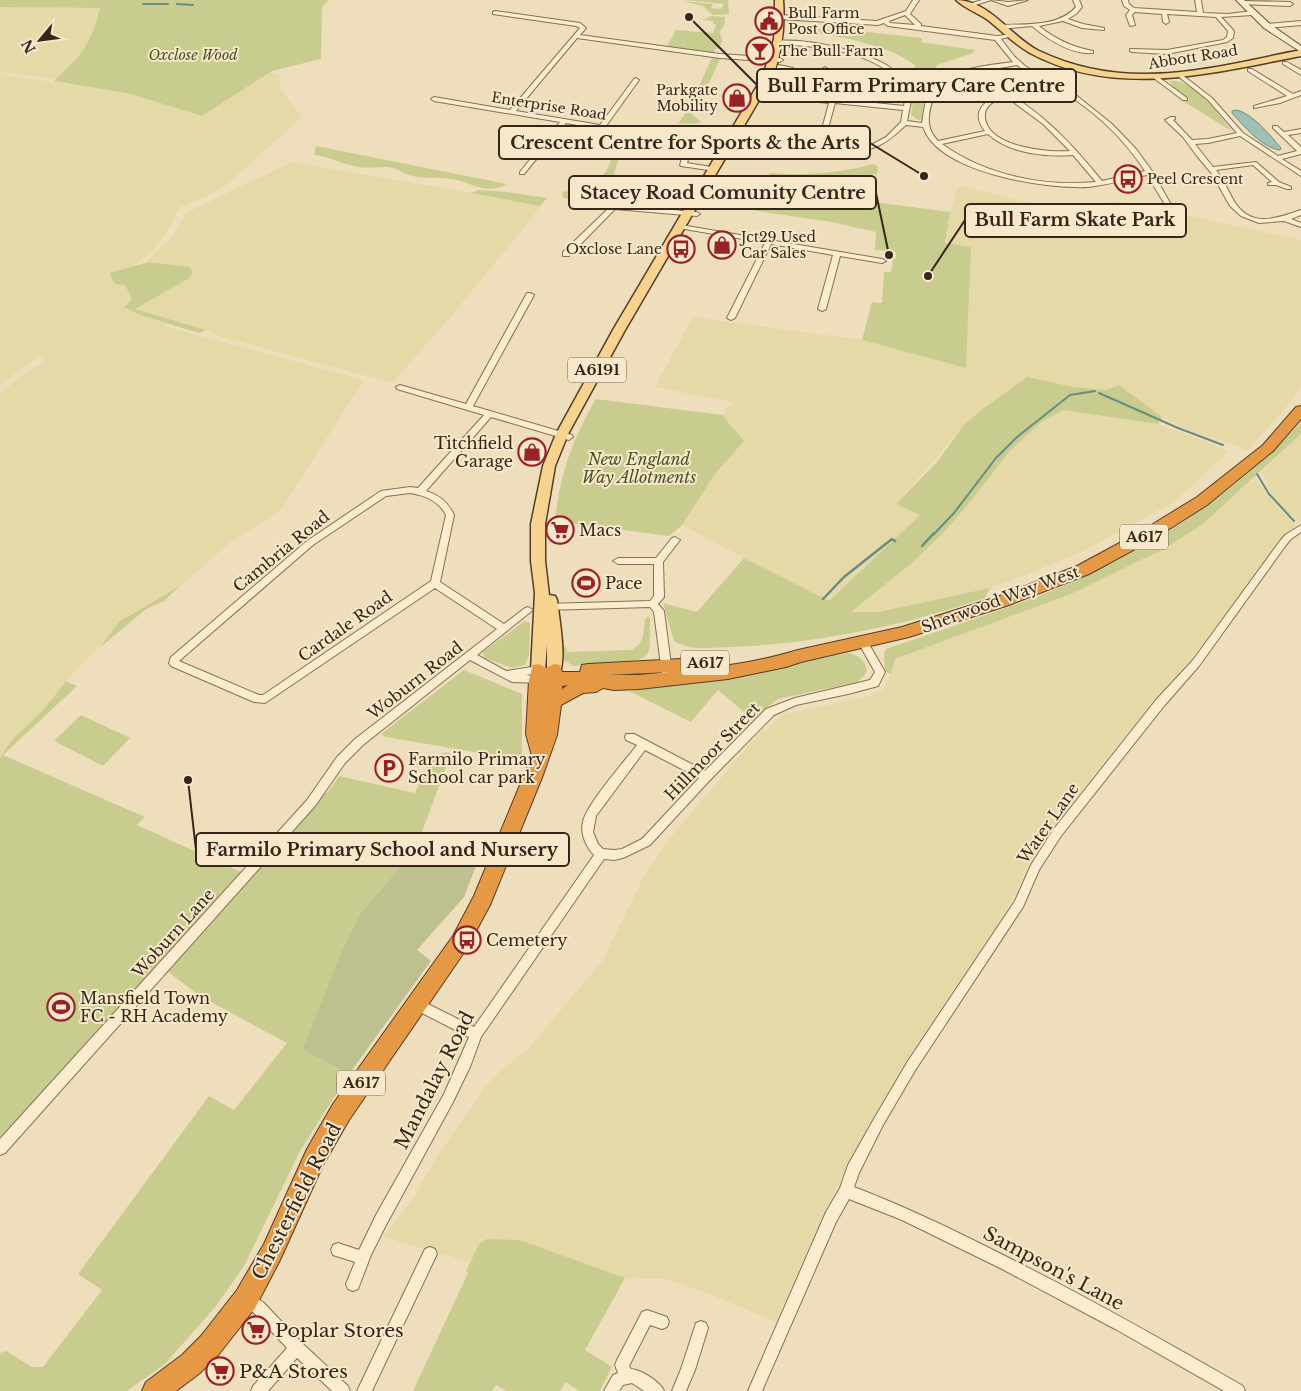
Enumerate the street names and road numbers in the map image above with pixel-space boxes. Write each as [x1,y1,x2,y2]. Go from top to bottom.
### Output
street label: Abbott Road [1146,41,1239,73]
street label: Enterprise Road [490,88,608,124]
road number: A6191 [568,358,626,382]
street label: Cambria Road [229,506,333,596]
road number: A617 [1120,524,1168,550]
street label: Sherwood Way West [918,561,1082,637]
street label: Cardale Road [294,586,396,666]
street label: Woburn Road [363,637,467,724]
road number: A617 [681,650,729,676]
street label: Hillmoor Street [660,698,764,804]
street label: Water Lane [1012,779,1083,868]
street label: Woburn Lane [127,884,218,982]
street label: Mandalay Road [390,1007,479,1153]
road number: A617 [337,1070,385,1096]
street label: Chesterfield Road [247,1119,346,1284]
street label: Sampson's Lane [979,1222,1128,1315]

